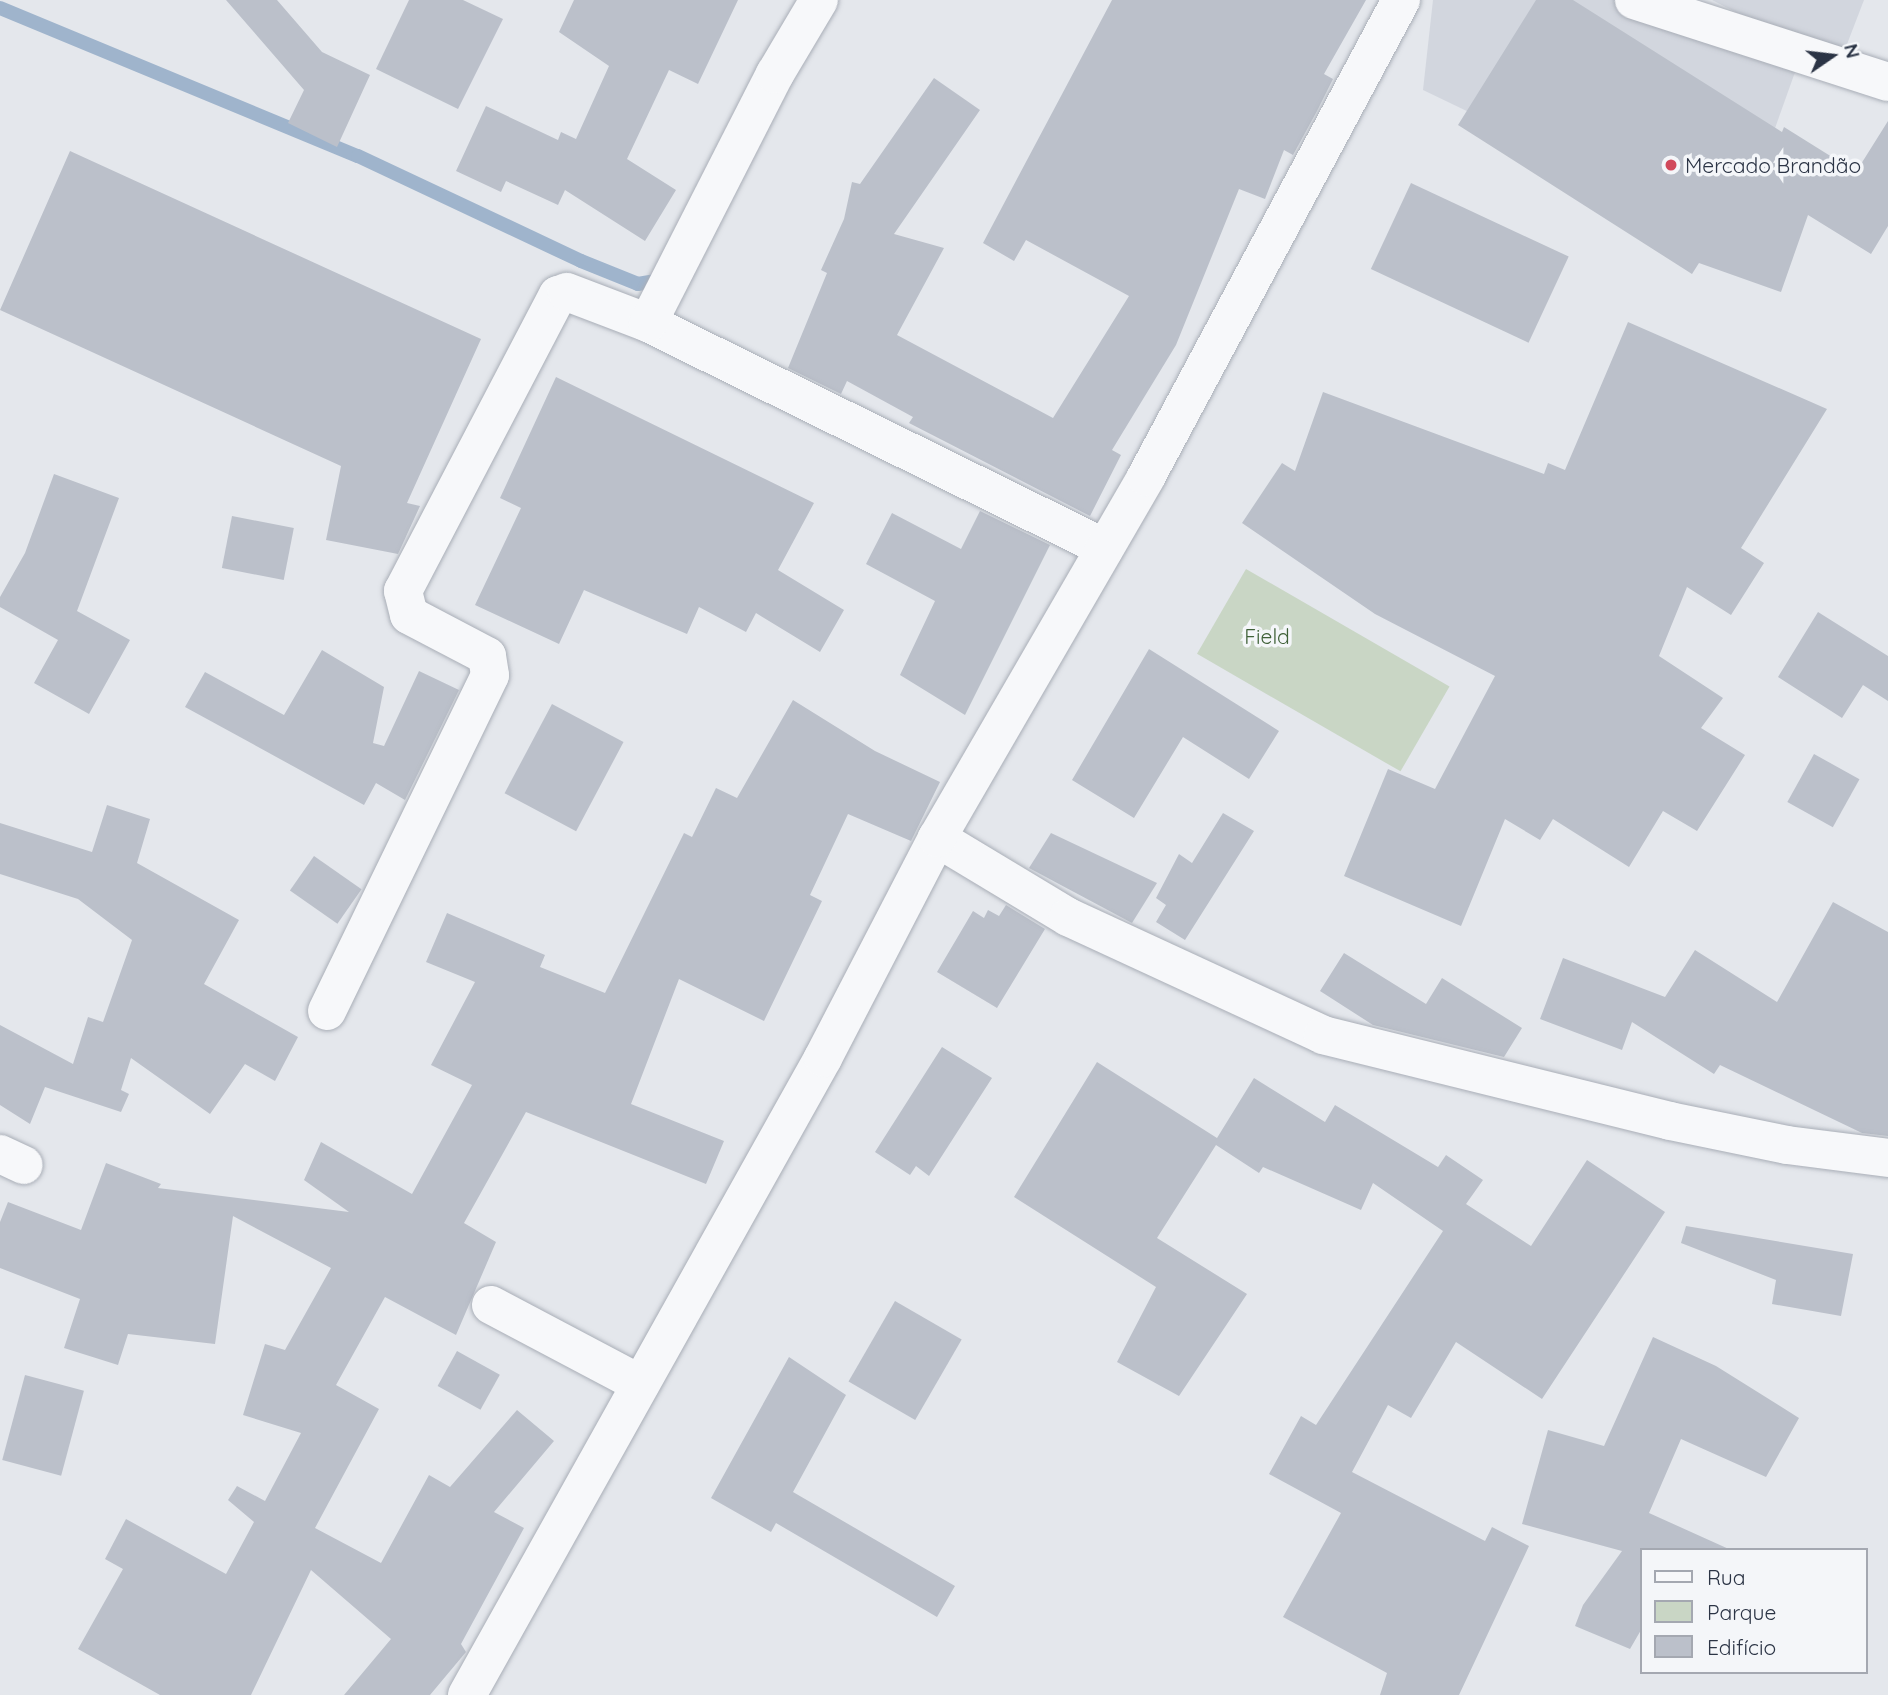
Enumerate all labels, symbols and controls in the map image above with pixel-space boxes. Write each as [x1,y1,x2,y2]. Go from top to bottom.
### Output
north arrow [1797,21,1867,91]
text: N [1839,41,1866,61]
place label: Mercado Brandão [1685,152,1861,178]
marker: Mercado Brandão [1663,157,1679,173]
park label: Field [1244,623,1290,649]
legend [1640,1548,1867,1674]
text: Rua [1707,1564,1746,1590]
text: Parque [1707,1599,1776,1625]
text: Edifício [1707,1634,1776,1660]

